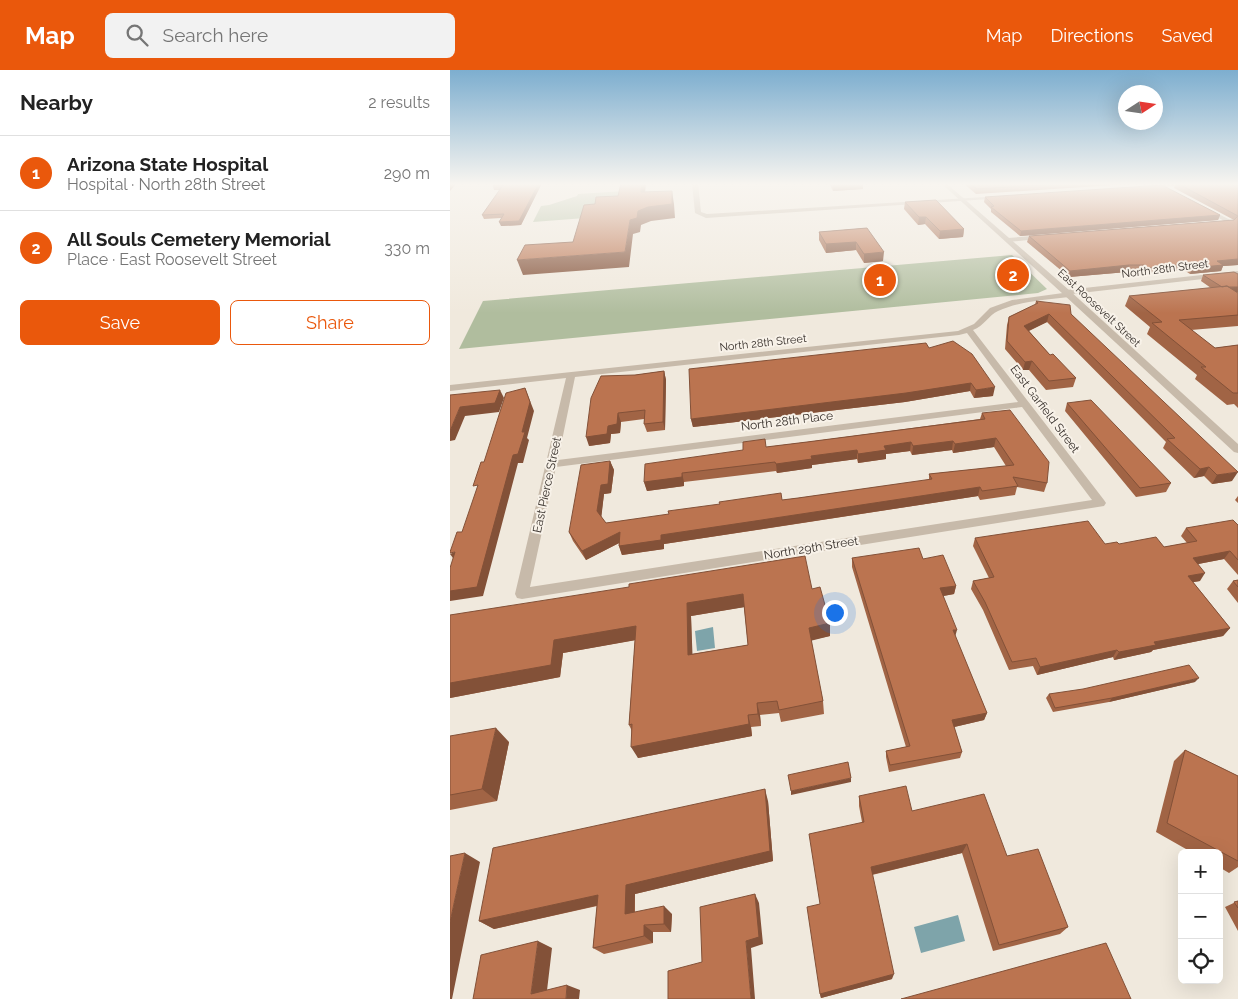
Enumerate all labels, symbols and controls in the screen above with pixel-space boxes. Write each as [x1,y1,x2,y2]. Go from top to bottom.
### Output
search box [105,13,455,58]
text: Map [25,21,75,50]
icon: search [123,21,151,49]
text: Search here [163,24,268,46]
text: Map [986,25,1022,46]
text: Directions [1050,25,1134,46]
text: Saved [1162,25,1213,46]
north arrow [1118,85,1163,130]
text: Nearby [20,90,93,115]
text: 2 results [368,93,430,112]
text: Arizona State Hospital [67,153,268,175]
text: 1 [32,164,40,183]
text: 290 m [384,164,430,183]
text: Hospital · North 28th Street [67,175,265,194]
text: All Souls Cemetery Memorial [67,228,330,250]
text: 2 [31,239,41,258]
text: 330 m [384,239,430,258]
text: Place · East Roosevelt Street [67,250,277,269]
pin: 2 [997,256,1029,294]
street label: North 28th Street [1121,257,1209,281]
pin: 1 [864,261,896,299]
street label: East Roosevelt Street [1055,266,1143,350]
button: Save [20,300,220,345]
button: Share [230,300,430,345]
street label: North 28th Street [719,332,807,354]
street label: East Garfield Street [1007,362,1083,456]
street label: North 28th Place [740,408,834,434]
street label: East Pierce Street [530,436,564,534]
street label: North 29th Street [763,534,859,562]
your location [822,600,848,626]
map controls [1178,849,1223,984]
button: + [1178,849,1223,894]
button: − [1178,894,1223,939]
button: locate [1178,939,1223,984]

